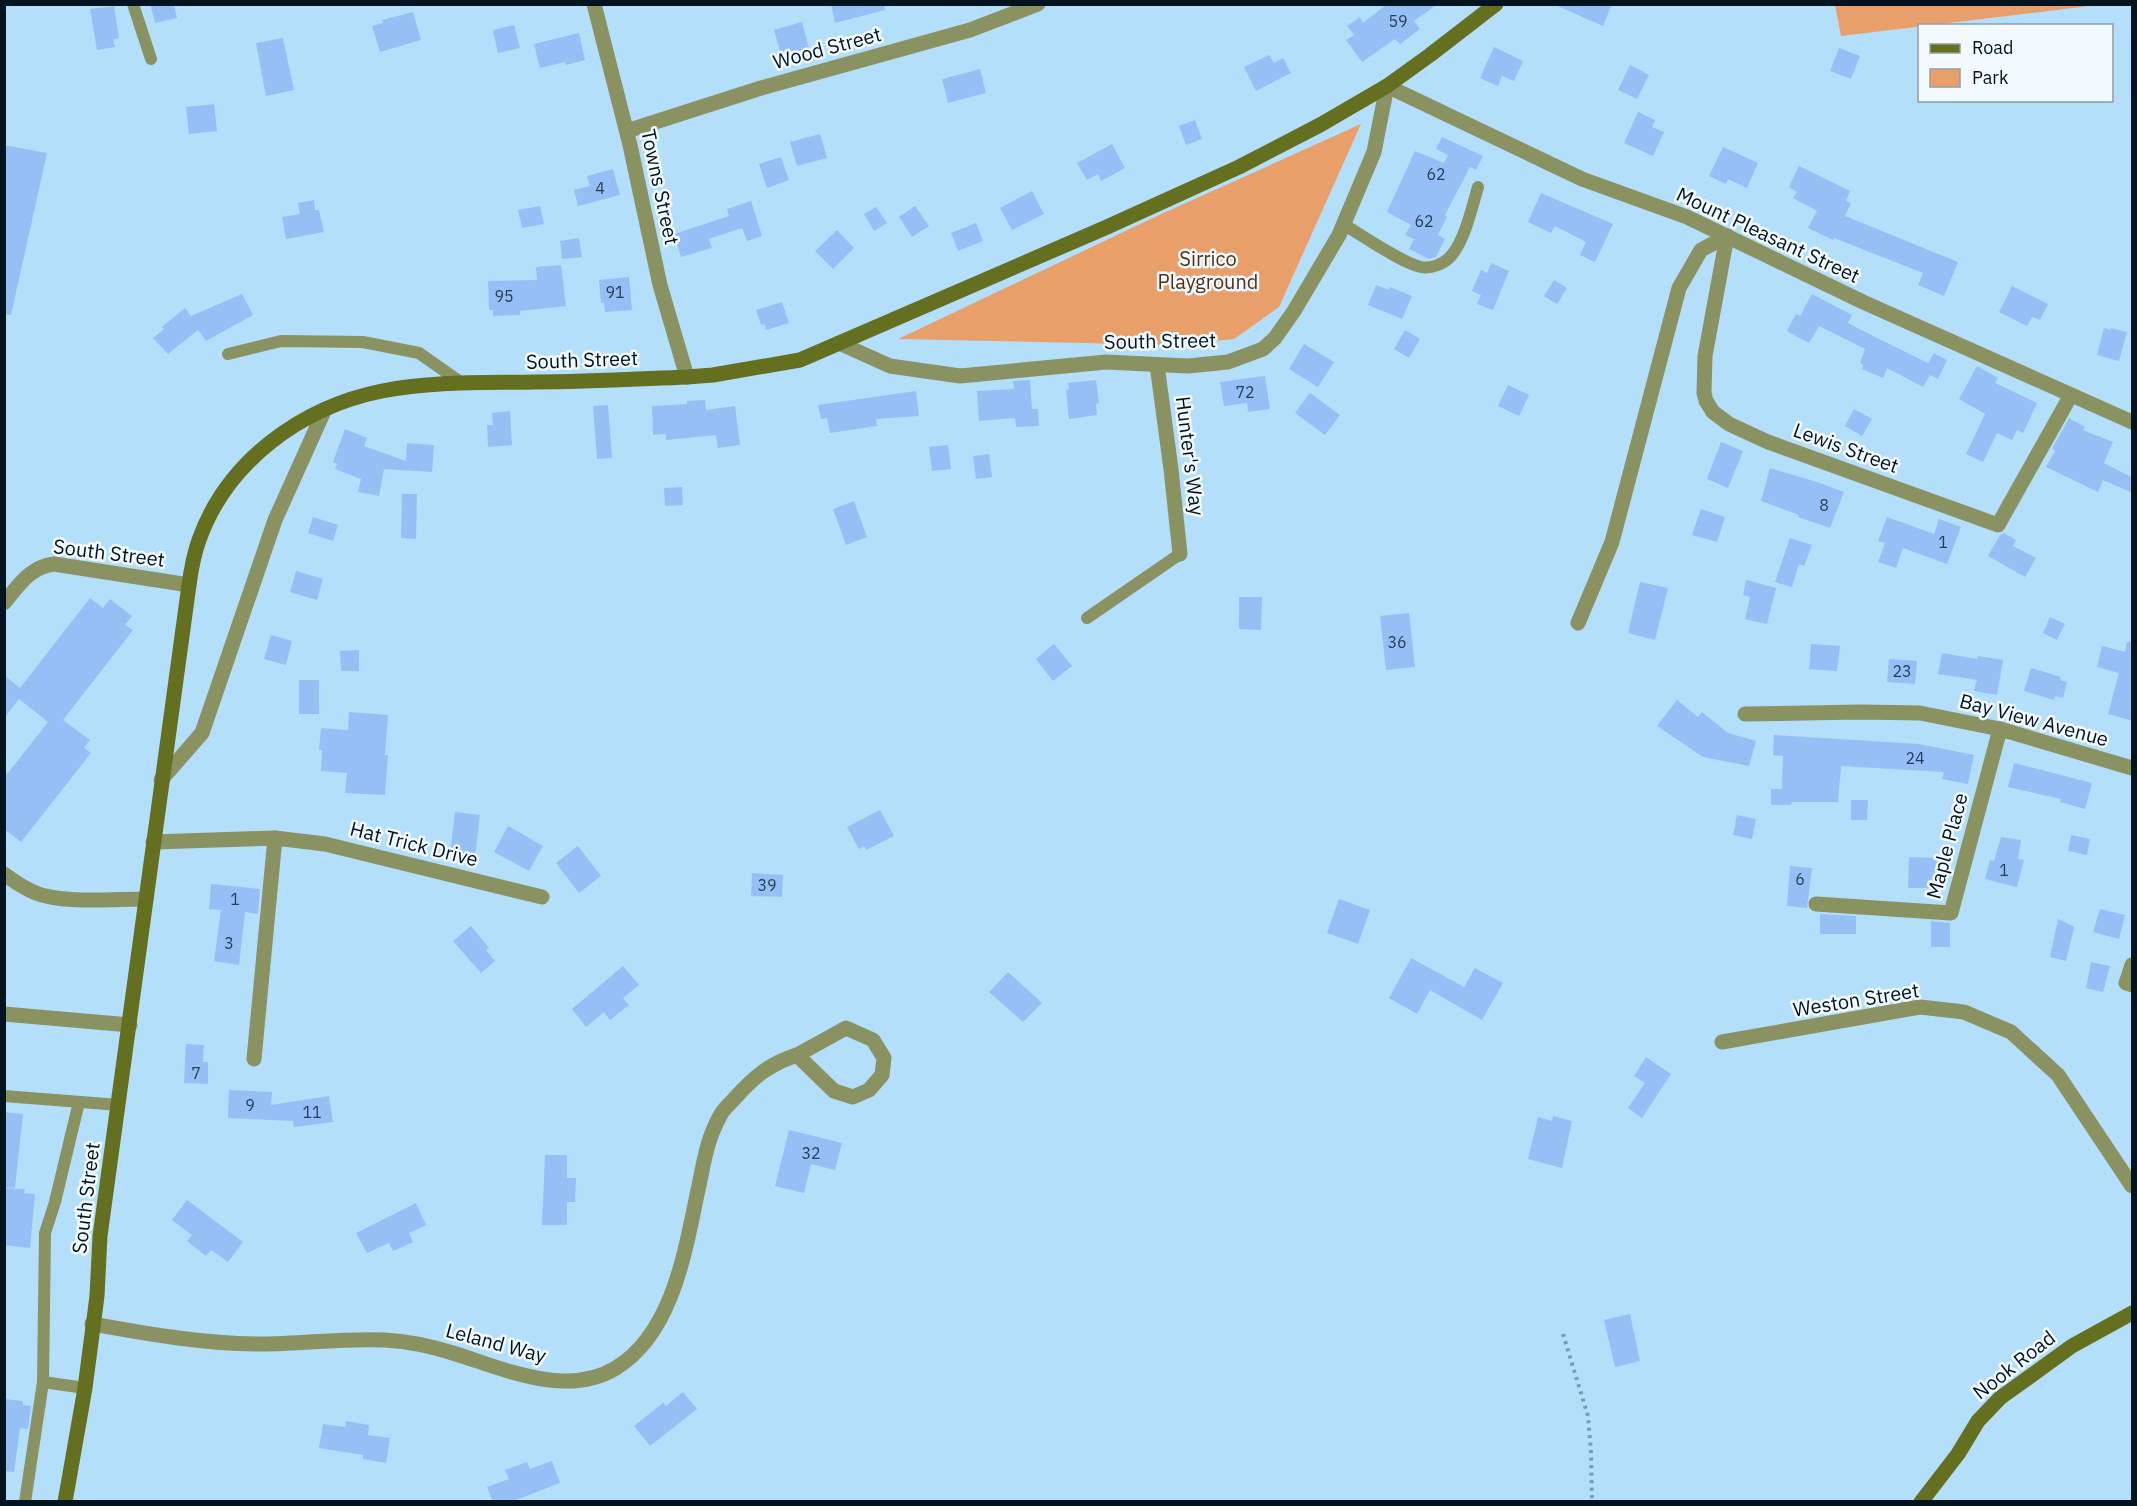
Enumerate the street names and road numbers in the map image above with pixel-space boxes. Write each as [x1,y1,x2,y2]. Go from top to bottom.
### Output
street label: Wood Street [770,20,884,75]
street label: Towns Street [635,127,686,247]
street label: Mount Pleasant Street [1672,180,1864,289]
street label: South Street [1104,326,1216,355]
street label: South Street [525,344,638,375]
street label: Hunter's Way [1170,395,1211,517]
street label: Lewis Street [1790,416,1903,479]
street label: South Street [52,532,166,573]
street label: Bay View Avenue [1957,687,2112,752]
street label: Maple Place [1919,790,1974,902]
street label: Hat Trick Drive [347,815,481,872]
street label: Weston Street [1791,976,1921,1023]
street label: South Street [65,1141,106,1255]
street label: Leland Way [443,1316,549,1369]
street label: Nook Road [1967,1324,2061,1405]

